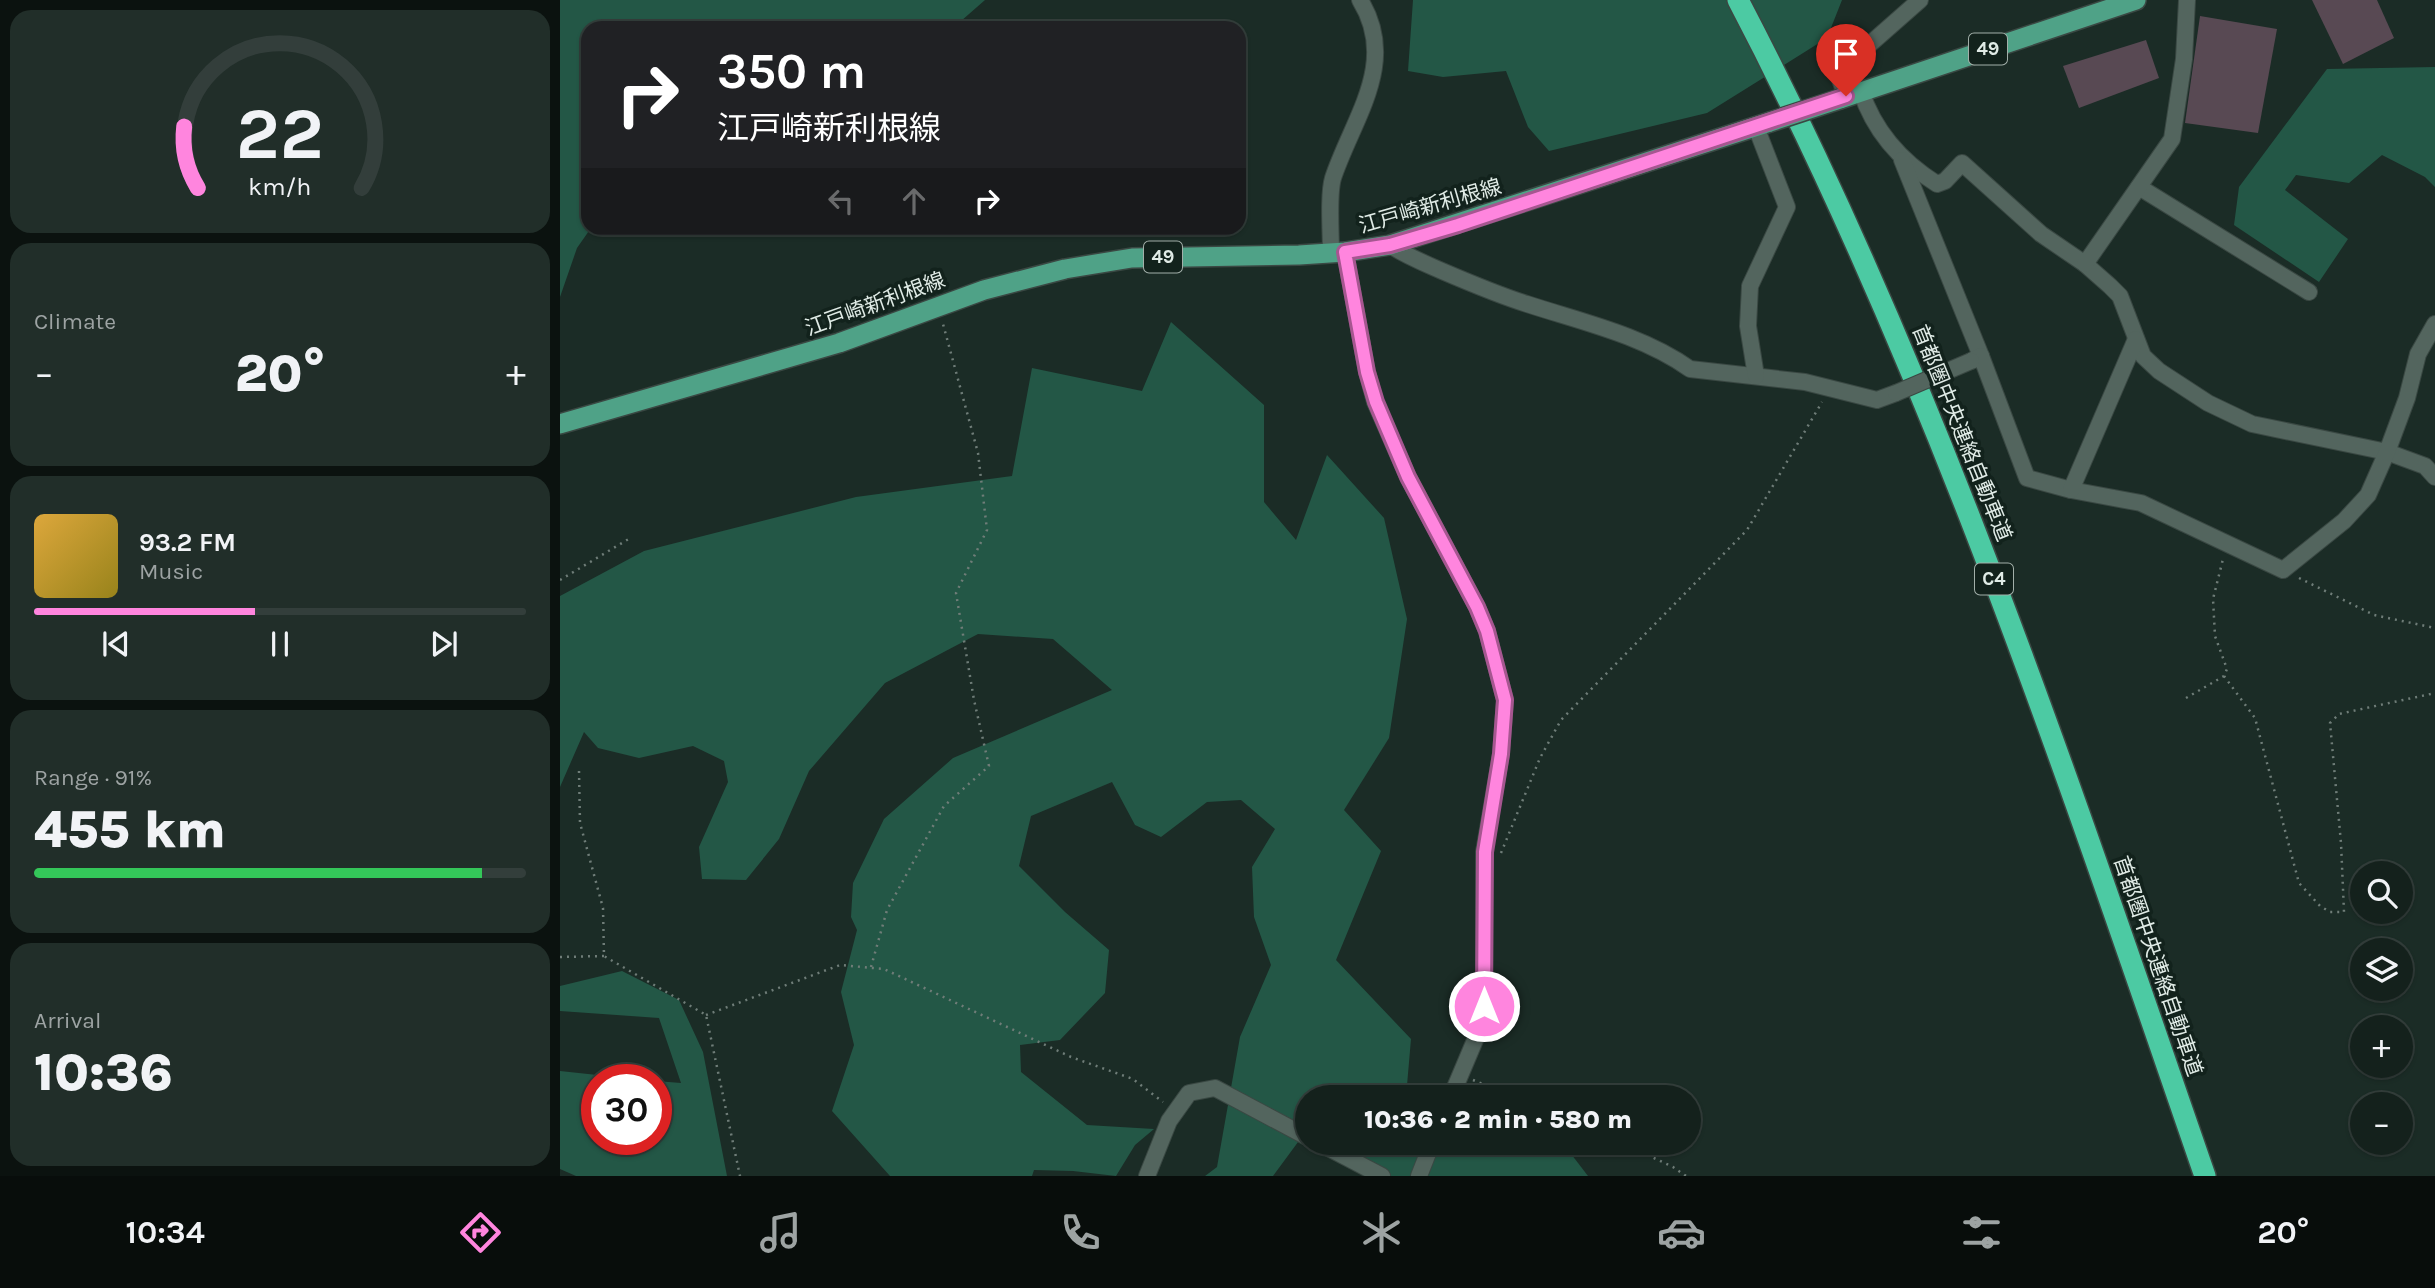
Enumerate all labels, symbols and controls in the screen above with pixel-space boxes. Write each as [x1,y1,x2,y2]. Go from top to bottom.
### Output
pin [1816,24,1876,96]
road number: 49 [1969,34,2007,64]
icon: arrive [1827,35,1865,73]
text: 350 m [717,43,866,100]
icon: right [602,49,693,140]
text: 22 [236,91,324,176]
text: 江戸崎新利根線 [717,110,941,147]
text: km/h [248,171,312,200]
street label: 江戸崎新利根線 [1356,174,1504,238]
icon: left [822,182,860,220]
icon: ahead [895,182,933,220]
icon: right [968,182,1006,220]
road number: 49 [1144,242,1182,272]
street label: 江戸崎新利根線 [802,268,948,340]
text: Climate [34,308,116,335]
street label: 首都圏中央連絡自動車道 [1908,321,2016,545]
text: 20° [235,343,325,404]
text: − [34,351,54,396]
text: + [506,351,526,396]
text: 93.2 FM [139,527,236,558]
text: Music [139,558,203,585]
road number: C4 [1975,564,2013,594]
icon: previous [97,625,135,663]
icon: pause [261,625,299,663]
icon: next [425,625,463,663]
text: Range · 91% [34,764,152,791]
text: 455 km [34,799,226,860]
street label: 首都圏中央連絡自動車道 [2109,853,2207,1079]
map controls [2350,861,2413,1155]
button: search [2350,861,2413,924]
button: layers [2350,938,2413,1001]
position arrow [1447,969,1521,1043]
text: Arrival [34,1007,101,1034]
button: + [2350,1015,2413,1078]
text: 10:36 [34,1042,173,1103]
speed limit sign: 30 [581,1064,672,1155]
button: − [2350,1092,2413,1155]
text: 10:36 · 2 min · 580 m [1364,1104,1632,1135]
icon: directions [456,1208,505,1257]
icon: music [756,1208,805,1257]
icon: phone [1056,1208,1105,1257]
icon: climate [1357,1208,1406,1257]
icon: car [1657,1208,1706,1257]
icon: filters [1957,1208,2006,1257]
text: 10:34 [126,1214,205,1251]
text: 20° [2257,1214,2309,1251]

